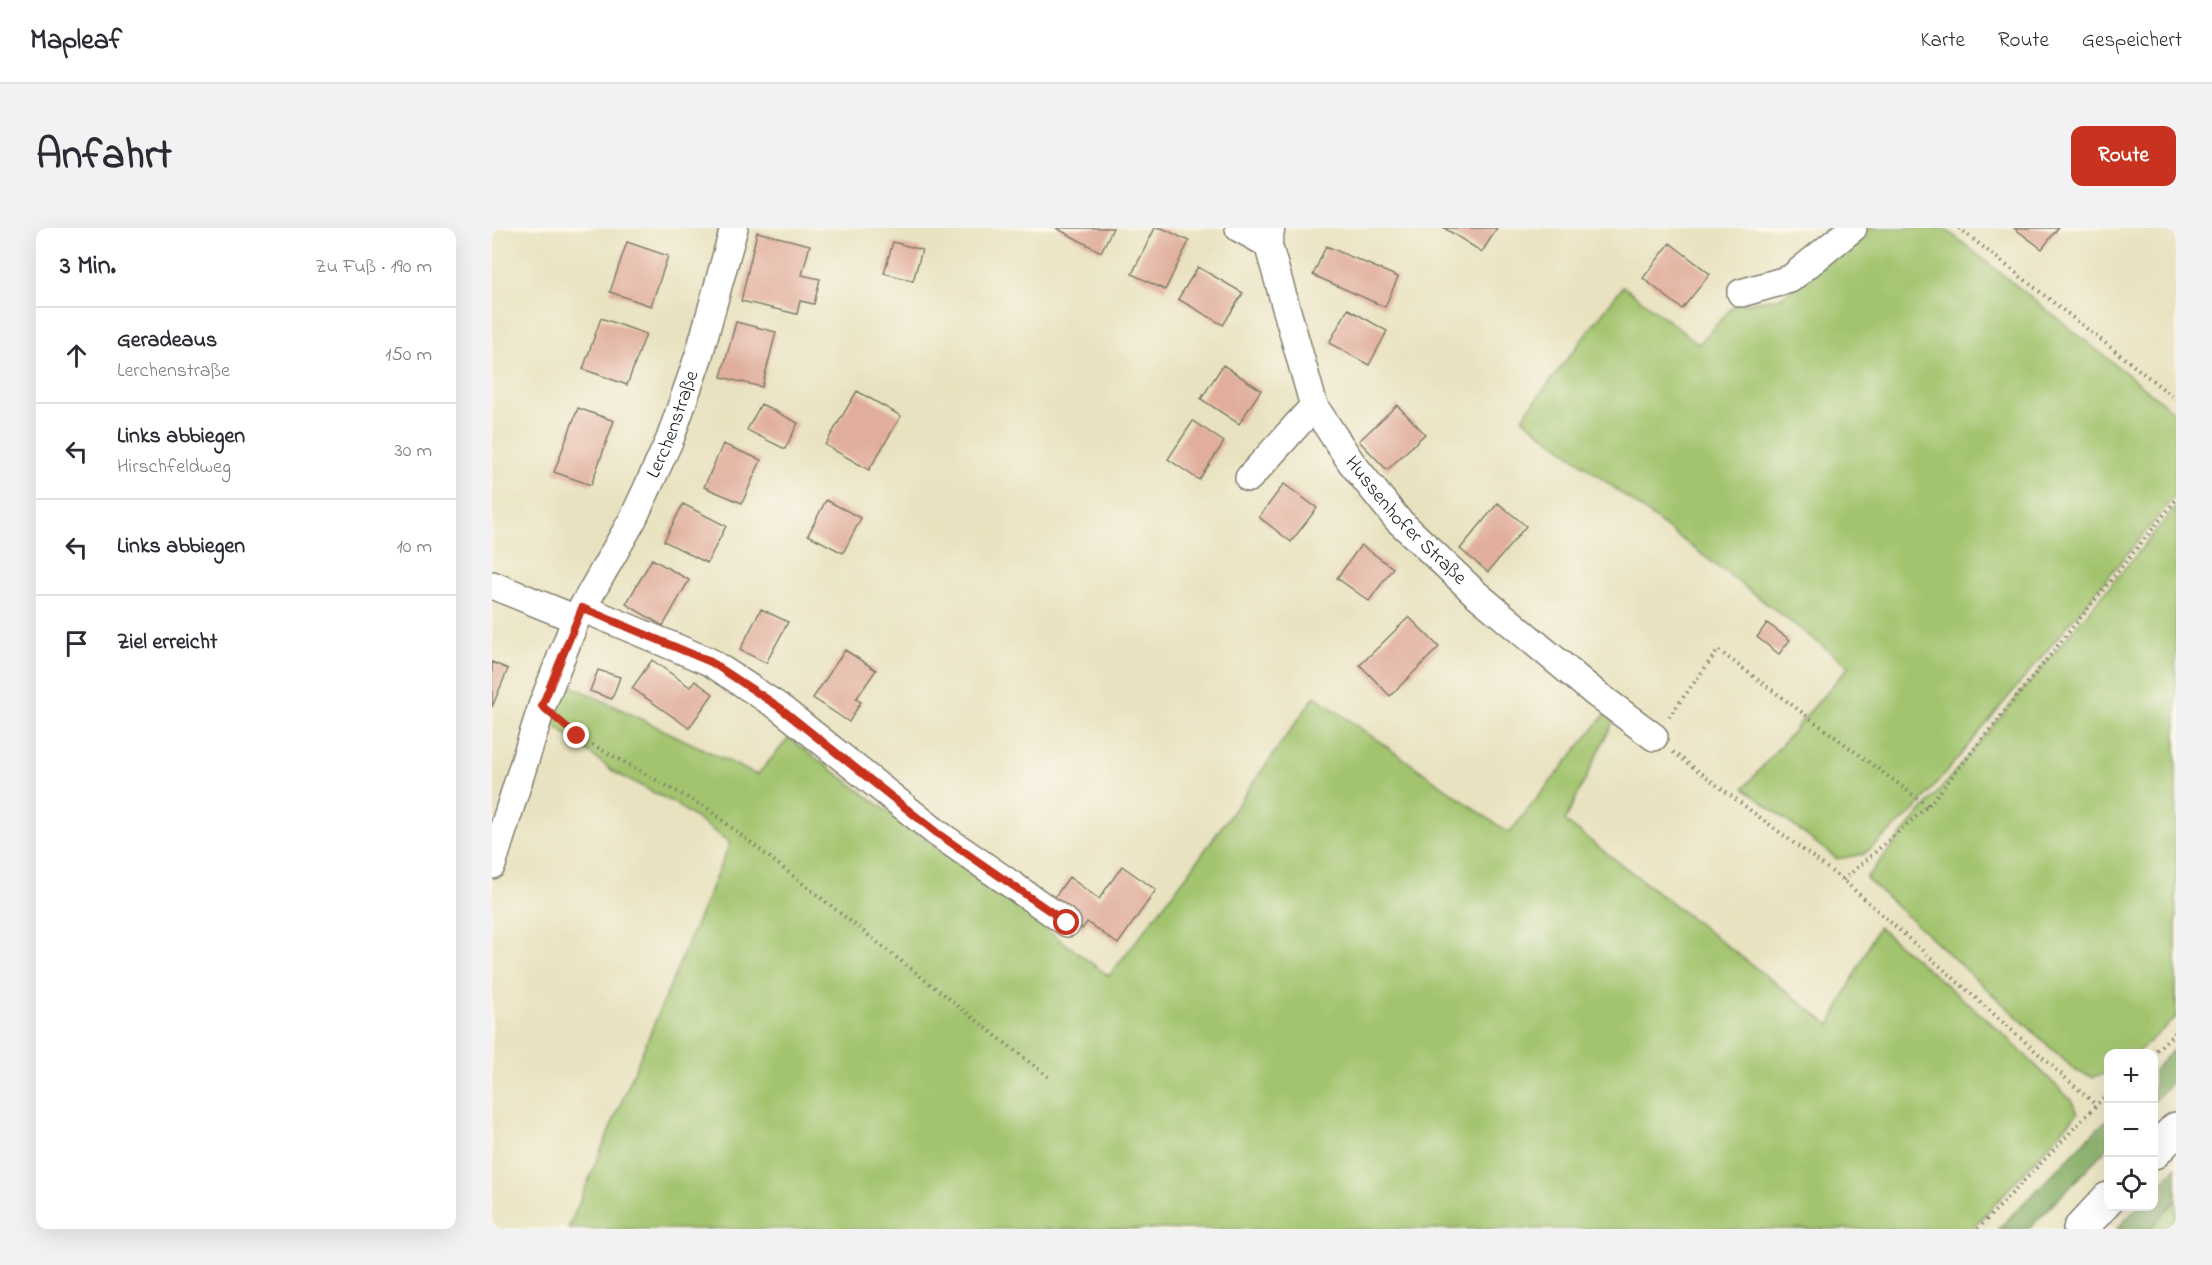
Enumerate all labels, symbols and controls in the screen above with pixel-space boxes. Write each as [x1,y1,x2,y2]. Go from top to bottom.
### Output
text: Mapleaf [30,21,122,62]
text: Karte [1920,26,1965,56]
text: Route [1998,26,2049,56]
text: Gespeichert [2082,26,2182,56]
text: Anfahrt [36,126,172,187]
button: Route [2071,126,2176,186]
text: 3 Min. [60,248,116,286]
text: Zu Fuß · 190 m [315,253,432,282]
text: Geradeaus [117,325,217,357]
icon: ahead [60,339,93,372]
text: 150 m [385,341,432,370]
text: Lerchenstraße [117,357,230,386]
street label: Lerchenstraße [639,367,707,483]
text: Links abbiegen [117,421,245,453]
icon: left [60,435,93,468]
text: 30 m [395,437,432,466]
street label: Hussenhofer Straße [1337,450,1473,592]
text: Hirschfeldweg [117,453,231,482]
icon: left [60,531,93,564]
text: Links abbiegen [117,531,245,563]
text: 10 m [396,533,432,562]
icon: arrive [60,627,93,660]
text: Ziel erreicht [117,627,217,659]
route end [563,722,589,748]
route start [1053,909,1079,935]
map controls [2104,1049,2158,1211]
button: + [2104,1049,2158,1103]
button: − [2104,1103,2158,1157]
button: locate [2104,1157,2158,1211]

